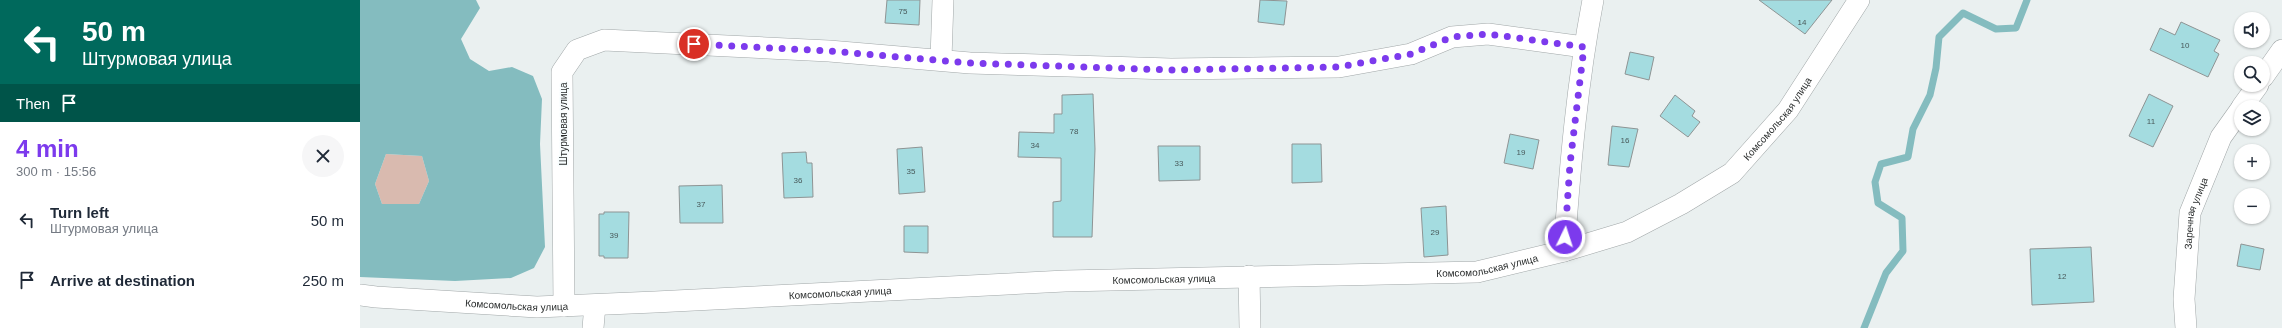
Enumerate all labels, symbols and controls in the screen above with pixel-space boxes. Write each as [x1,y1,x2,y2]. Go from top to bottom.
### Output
house number: 75 [899,7,908,16]
map controls [2234,12,2270,224]
button: sound [2234,12,2270,48]
icon: left [16,16,68,68]
text: 50 m [82,16,146,47]
house number: 14 [1798,18,1807,27]
pin [677,27,711,61]
icon: arrive [683,33,705,55]
house number: 10 [2181,41,2190,50]
text: Штурмовая улица [82,49,232,69]
button: search [2234,56,2270,92]
street label: Комсомольская улица [1741,74,1814,162]
street label: Штурмовая улица [558,82,569,166]
icon: arrive [58,92,80,114]
text: Then [16,95,50,112]
button: layers [2234,100,2270,136]
house number: 11 [2147,117,2156,126]
house number: 78 [1070,127,1079,136]
text: 4 min [16,135,79,162]
button: close [302,135,344,177]
house number: 16 [1621,136,1630,145]
house number: 34 [1031,141,1040,150]
button: + [2234,144,2270,180]
house number: 19 [1517,148,1526,157]
house number: 33 [1175,159,1184,168]
text: 300 m · 15:56 [16,164,96,179]
house number: 35 [907,167,916,176]
street label: Заречная улица [2182,175,2210,250]
house number: 36 [794,176,803,185]
button: − [2234,188,2270,224]
house number: 37 [697,200,706,209]
text: Turn left [50,204,109,221]
icon: left [16,209,38,231]
text: 50 m [311,212,344,229]
position arrow [1544,216,1586,258]
text: Штурмовая улица [50,221,158,236]
house number: 29 [1431,228,1440,237]
house number: 39 [610,231,619,240]
street label: Комсомольская улица [1436,252,1539,278]
icon: arrive [16,269,38,291]
text: Arrive at destination [50,272,195,289]
text: 250 m [302,272,344,289]
street label: Комсомольская улица [1112,272,1216,285]
house number: 12 [2058,272,2067,281]
street label: Комсомольская улица [788,284,892,301]
street label: Комсомольская улица [465,297,569,313]

